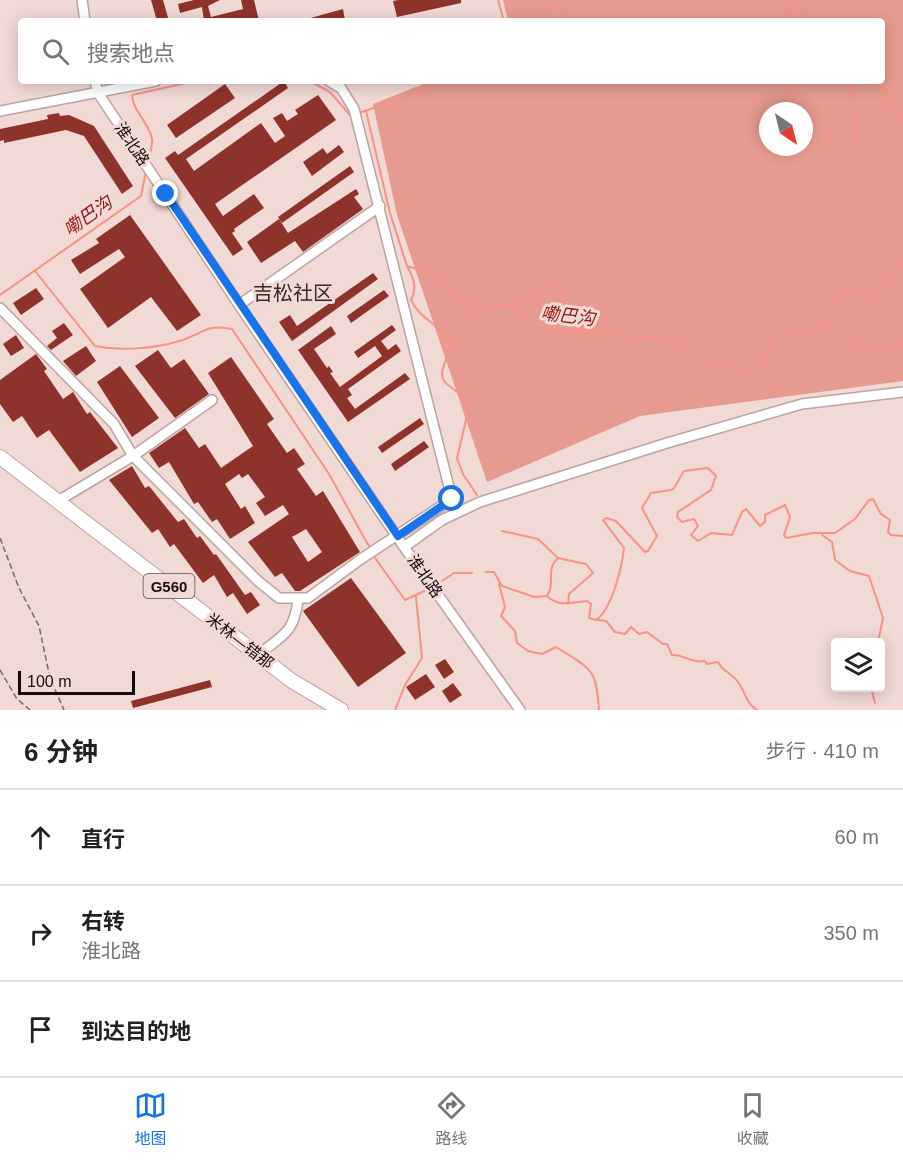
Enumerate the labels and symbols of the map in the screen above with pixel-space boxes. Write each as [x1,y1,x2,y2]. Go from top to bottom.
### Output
north arrow [759,102,813,156]
street label: 淮北路 [112,119,152,169]
route end [152,180,178,206]
water label: 嘞巴沟 [60,191,117,240]
district label: 吉松社区 [253,282,333,304]
water label: 嘞巴沟 [540,303,598,329]
route start [438,485,464,511]
street label: 淮北路 [404,551,446,601]
road number: G560 [144,574,195,598]
street label: 米林—错那 [203,610,277,672]
scale bar [18,668,135,696]

